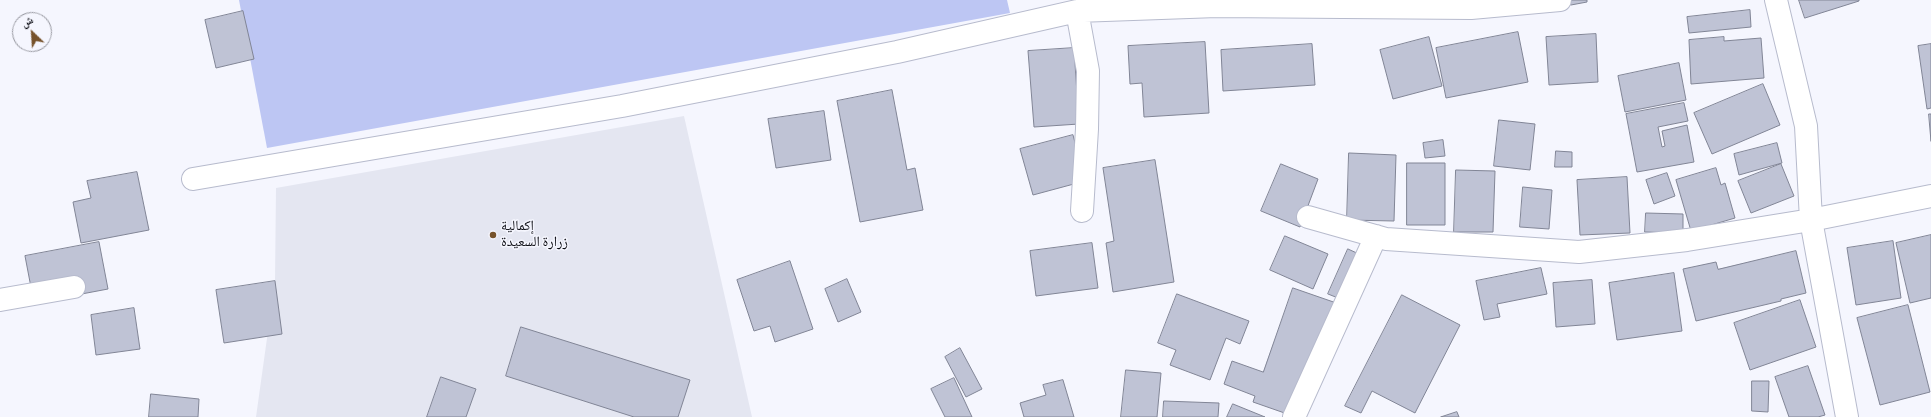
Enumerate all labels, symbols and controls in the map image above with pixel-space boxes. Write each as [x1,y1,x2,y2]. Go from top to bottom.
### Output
north arrow [12,12,52,52]
text: ش [19,12,36,31]
place label: إكمالية زرارة السعيدة [501,219,568,252]
marker: إكمالية زرارة السعيدة [488,230,498,240]

